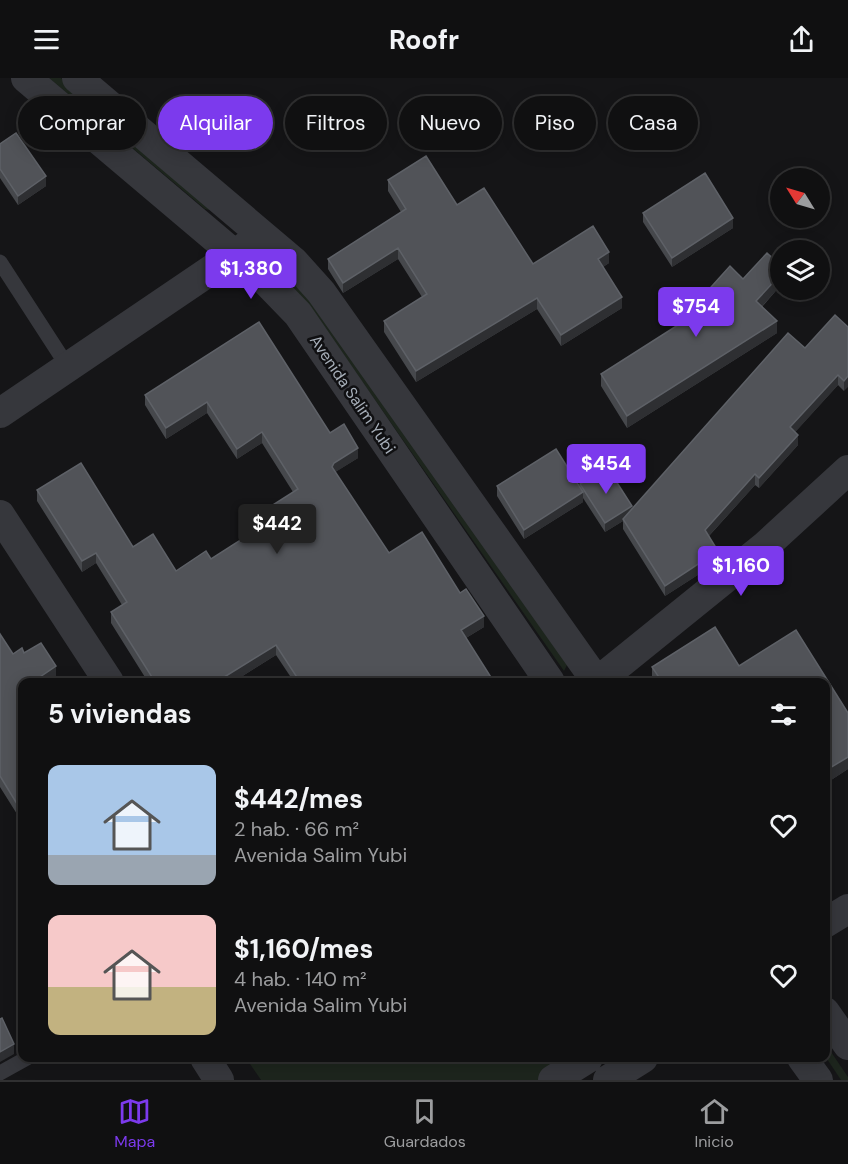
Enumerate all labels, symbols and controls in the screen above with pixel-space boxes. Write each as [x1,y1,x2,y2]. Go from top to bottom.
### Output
text: Roofr [389,22,459,57]
icon: menu [30,23,63,56]
icon: share [785,23,818,56]
chip: Comprar [18,96,146,150]
chip: Alquilar [158,96,273,150]
chip: Filtros [285,96,387,150]
chip: Nuevo [399,96,502,150]
chip: Piso [514,96,596,150]
chip: Casa [608,96,698,150]
north arrow [770,168,830,228]
map controls [770,168,830,300]
button: layers [770,240,830,300]
pin: $1,380 [202,249,300,300]
text: $1,380 [219,255,283,281]
pin: $754 [660,287,732,338]
text: $754 [672,293,720,319]
street label: Avenida Salim Yubi [305,331,400,458]
pin: $454 [570,444,642,495]
text: $454 [581,450,631,476]
pin: $442 [241,504,313,555]
text: $442 [252,510,302,536]
pin: $1,160 [692,546,790,597]
text: $1,160 [712,552,770,578]
text: 5 viviendas [48,697,192,731]
icon: filters [767,698,800,731]
text: $442/mes [234,782,363,816]
icon: home [96,789,168,861]
icon: heart [767,809,800,842]
text: 2 hab. · 66 m² [234,816,359,842]
text: Avenida Salim Yubi [234,842,407,868]
text: $1,160/mes [234,932,373,966]
icon: home [96,939,168,1011]
icon: heart [767,959,800,992]
text: 4 hab. · 140 m² [234,966,367,992]
text: Avenida Salim Yubi [234,992,407,1018]
tab: Mapa [114,1095,155,1152]
tab: Guardados [384,1095,466,1152]
tab: Inicio [694,1095,734,1152]

